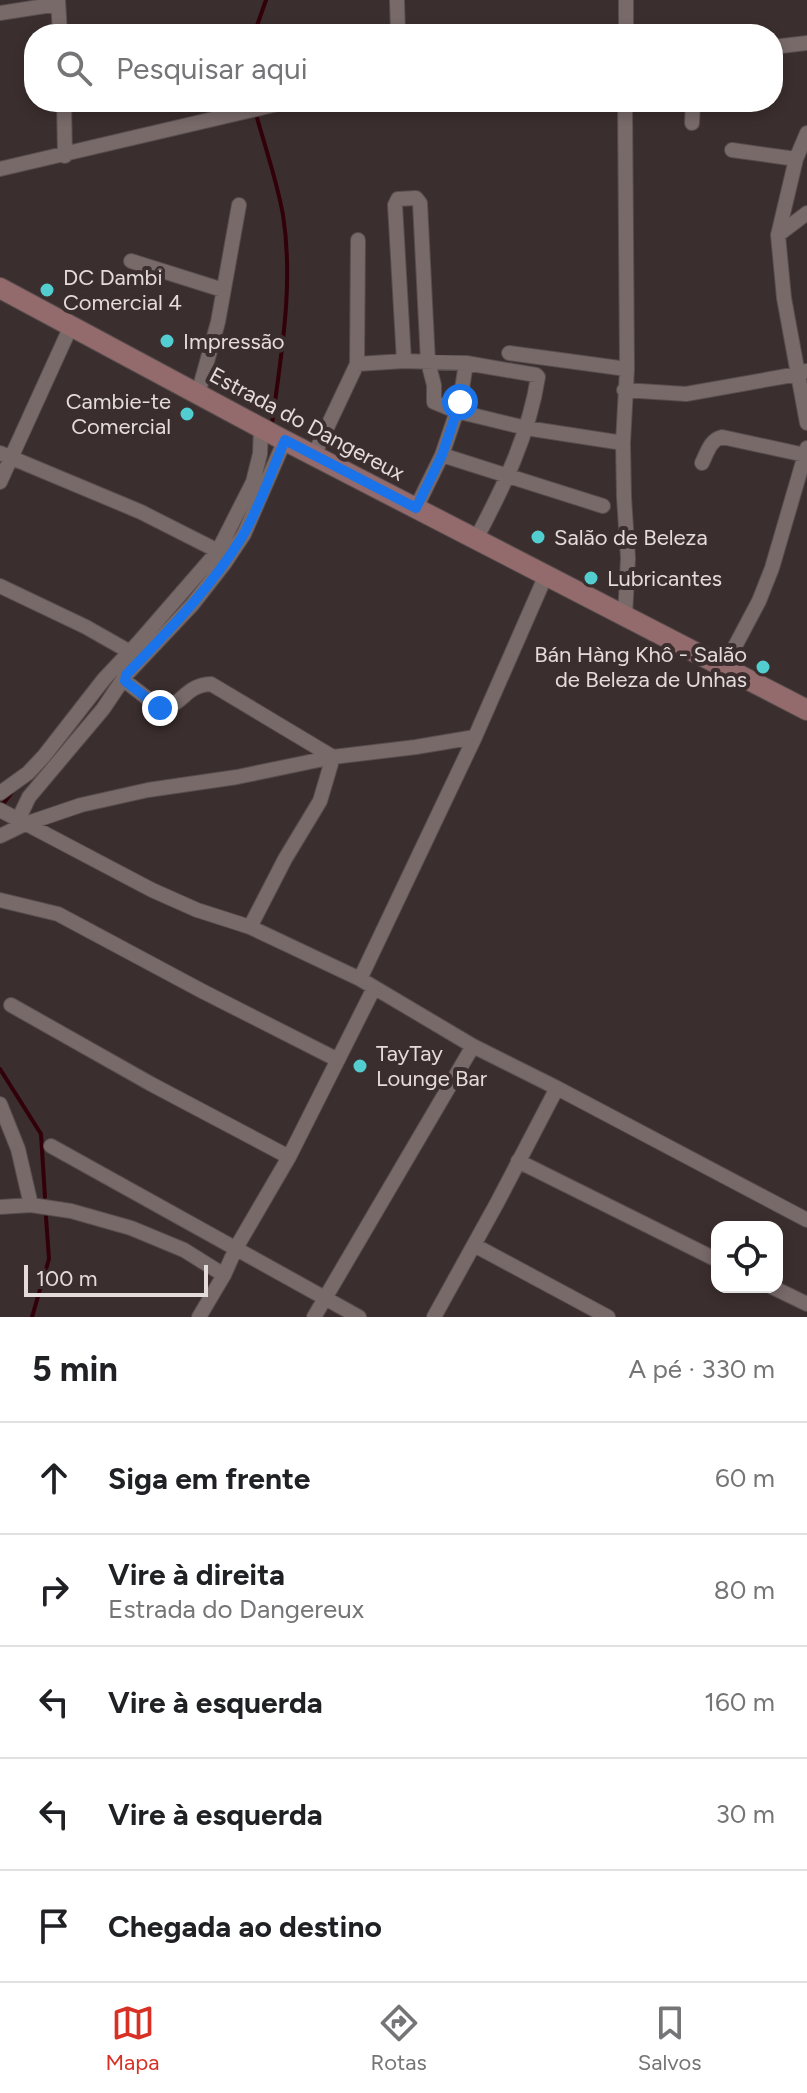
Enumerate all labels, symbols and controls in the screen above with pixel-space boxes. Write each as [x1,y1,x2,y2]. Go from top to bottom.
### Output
search box [24,24,783,112]
icon: search [52,46,96,90]
text: Pesquisar aqui [116,50,308,87]
place label: DC Dambi Comercial 4 [63,264,182,316]
marker: DC Dambi Comercial 4 [38,281,56,299]
place label: Impressão [183,328,285,355]
marker: Impressão [158,332,176,350]
street label: Estrada do Dangereux [205,361,409,487]
route start [442,384,478,420]
place label: Cambie-te Comercial [66,388,171,440]
marker: Cambie-te Comercial [178,405,196,423]
place label: Salão de Beleza [554,524,708,551]
marker: Salão de Beleza [529,528,547,546]
place label: Lubricantes [607,565,722,592]
marker: Lubricantes [582,569,600,587]
place label: Bán Hàng Khô - Salão de Beleza de Unhas [534,641,747,693]
marker: Bán Hàng Khô - Salão de Beleza de Unhas [754,658,772,676]
route end [142,690,178,726]
place label: TayTay Lounge Bar [376,1040,488,1092]
marker: TayTay Lounge Bar [351,1057,369,1075]
map controls [711,1221,783,1293]
button: locate [711,1221,783,1293]
scale bar [24,1261,208,1297]
text: 100 m [36,1265,97,1292]
text: 5 min [32,1349,118,1390]
text: A pé · 330 m [628,1353,775,1385]
icon: ahead [32,1456,76,1500]
text: Siga em frente [108,1460,310,1497]
text: 60 m [715,1462,775,1494]
text: Vire à direita [108,1556,285,1593]
icon: right [32,1568,76,1612]
text: 80 m [714,1574,775,1606]
text: Estrada do Dangereux [108,1593,364,1625]
icon: left [32,1680,76,1724]
text: Vire à esquerda [108,1684,323,1721]
text: 160 m [704,1686,775,1718]
icon: left [32,1792,76,1836]
text: Vire à esquerda [108,1796,323,1833]
text: 30 m [716,1798,775,1830]
icon: arrive [32,1904,76,1948]
text: Chegada ao destino [108,1908,382,1945]
tab: Mapa [105,2001,160,2076]
tab: Rotas [371,2001,427,2076]
tab: Salvos [638,2001,702,2076]

